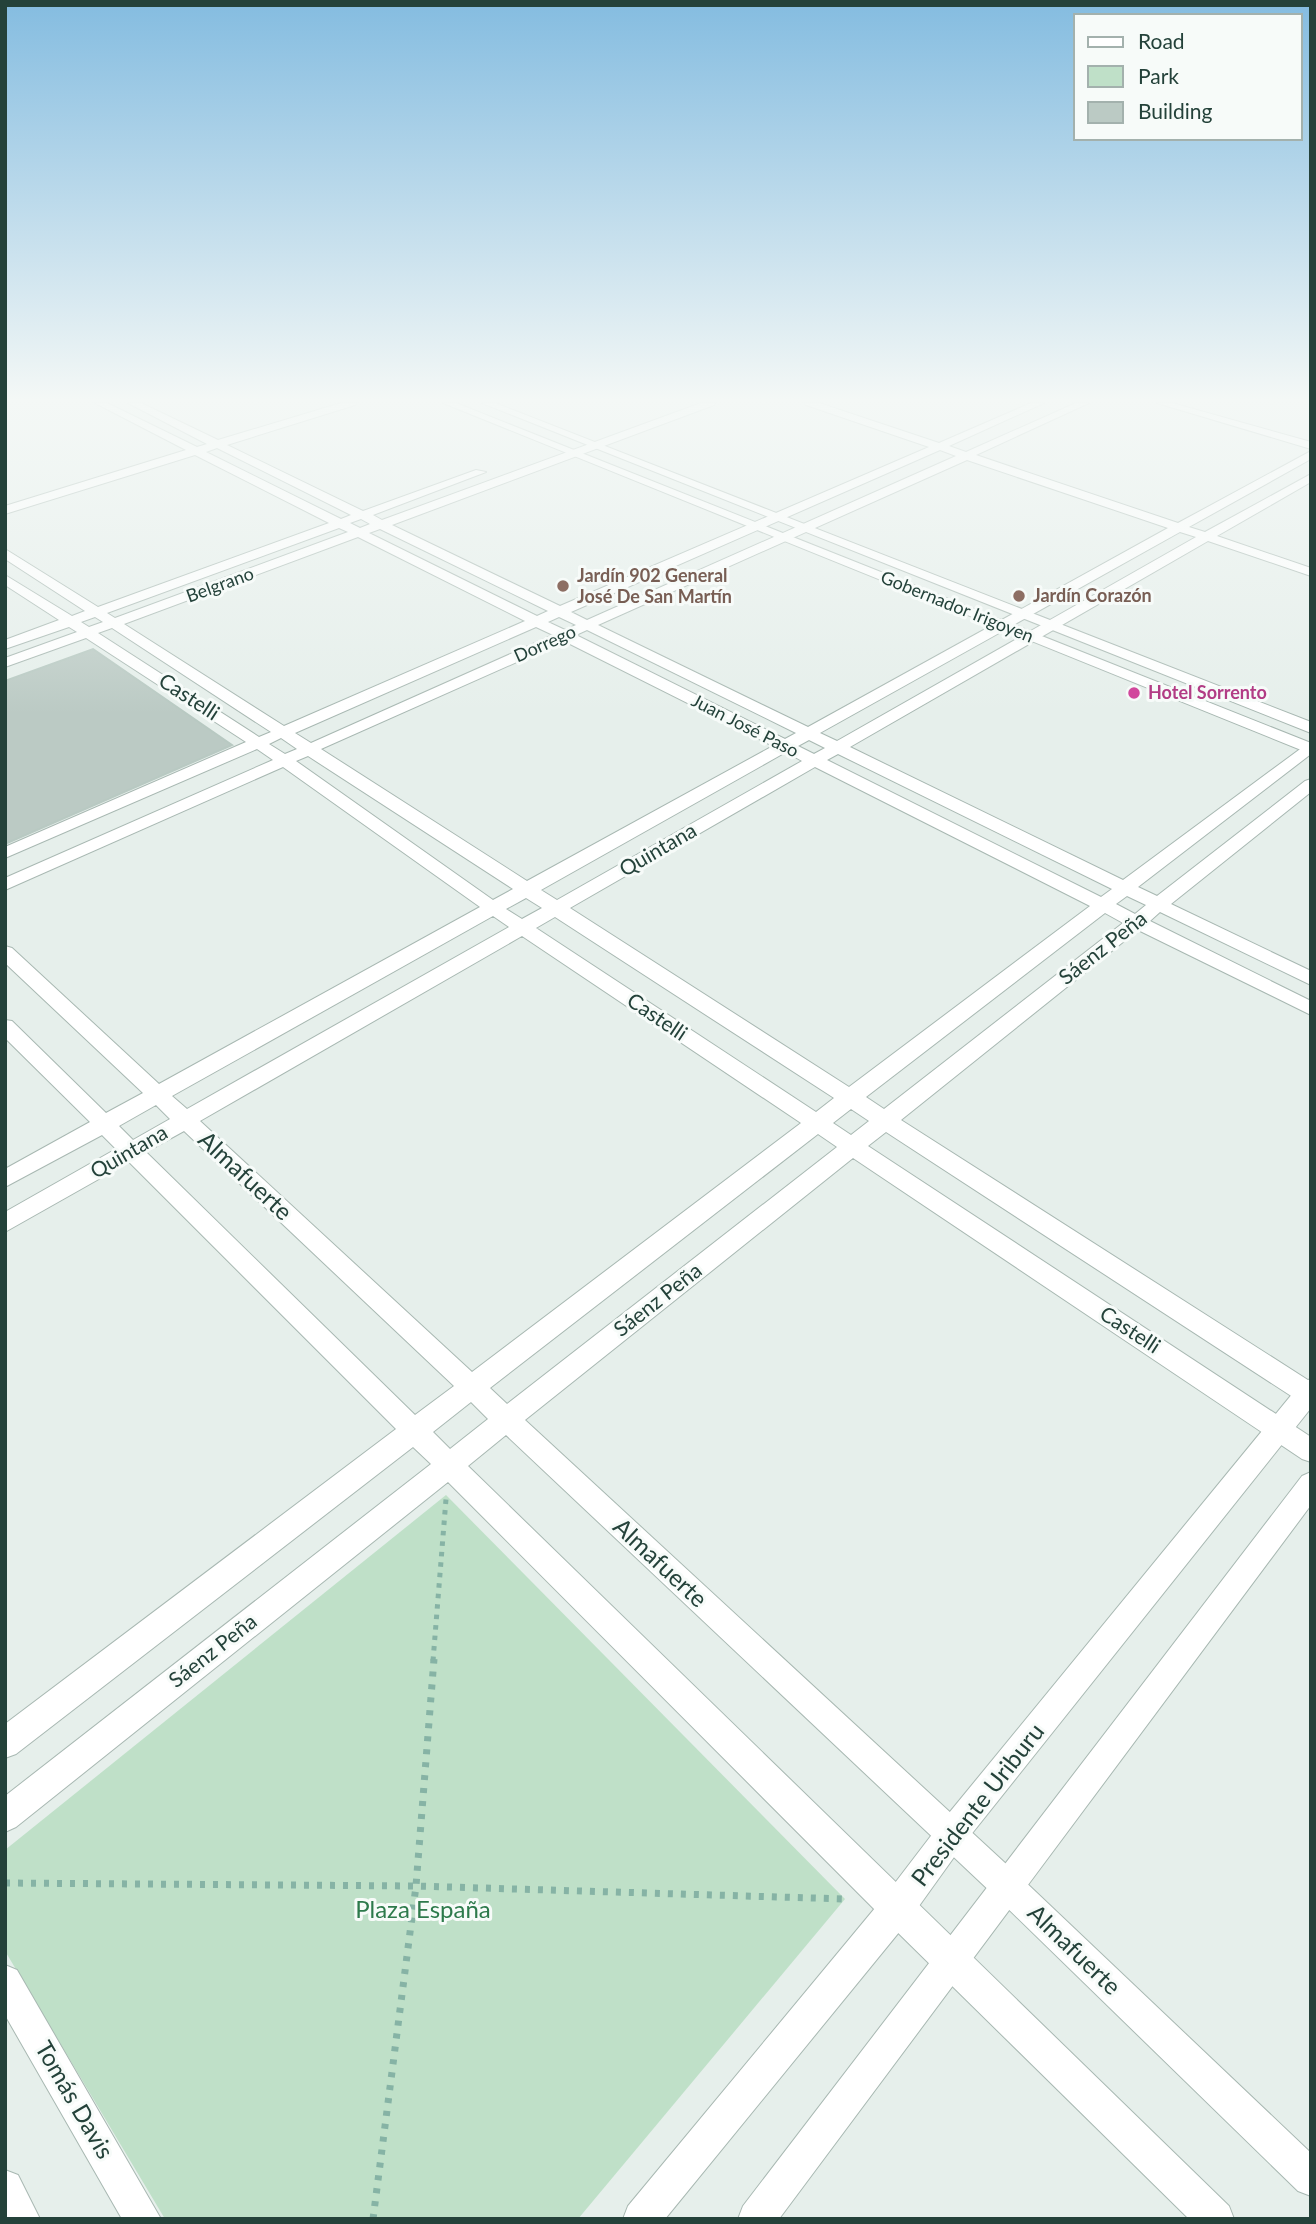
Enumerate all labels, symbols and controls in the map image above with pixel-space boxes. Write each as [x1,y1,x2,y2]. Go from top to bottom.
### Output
legend [1074,14,1302,140]
text: Road [1138,28,1185,53]
text: Park [1138,63,1179,88]
text: Building [1138,98,1213,123]
street label: Belgrano [183,562,256,606]
place label: Jardín 902 General José De San Martín [577,564,732,607]
street label: Gobernador Irigoyen [878,565,1037,647]
marker: Jardín 902 General José De San Martín [555,578,571,594]
place label: Jardín Corazón [1033,584,1152,606]
marker: Jardín Corazón [1011,588,1027,604]
street label: Dorrego [510,620,579,666]
street label: Castelli [155,667,225,724]
place label: Hotel Sorrento [1148,681,1267,703]
marker: Hotel Sorrento [1126,685,1142,701]
street label: Juan José Paso [688,689,803,762]
street label: Quintana [614,817,700,881]
street label: Sáenz Peña [1053,905,1151,989]
street label: Castelli [623,987,693,1045]
street label: Quintana [85,1119,171,1183]
street label: Almafuerte [193,1124,299,1226]
street label: Sáenz Peña [608,1257,706,1341]
street label: Castelli [1096,1300,1166,1357]
street label: Almafuerte [608,1511,714,1613]
street label: Sáenz Peña [163,1608,261,1692]
street label: Presidente Uriburu [904,1717,1049,1891]
park label: Plaza España [355,1894,491,1923]
street label: Almafuerte [1023,1898,1127,2000]
street label: Tomás Davis [30,2035,121,2163]

